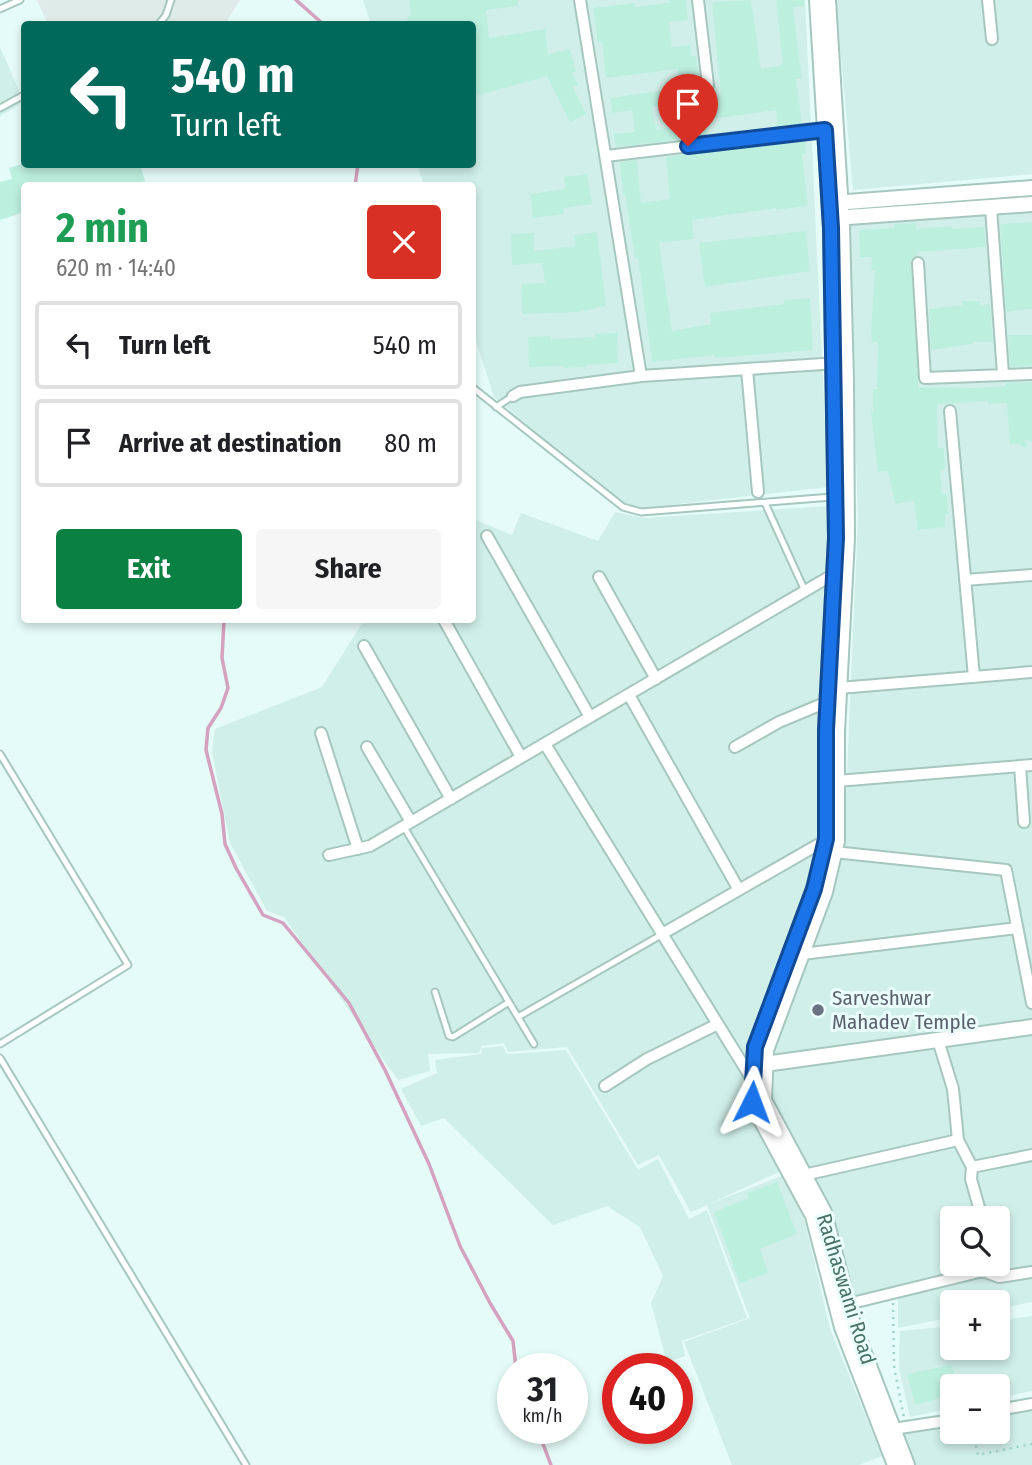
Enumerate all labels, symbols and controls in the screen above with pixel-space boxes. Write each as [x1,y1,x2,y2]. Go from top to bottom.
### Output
text: 540 m [171,46,295,105]
icon: left [56,49,147,140]
pin [658,74,718,146]
icon: arrive [669,85,707,123]
text: Turn left [171,106,281,144]
text: 2 min [56,203,149,253]
button: close [367,205,441,279]
text: 620 m · 14:40 [56,254,176,282]
icon: left [60,326,98,364]
text: Turn left [119,330,211,361]
text: 540 m [373,330,437,361]
icon: arrive [60,424,98,462]
text: Arrive at destination [119,428,342,459]
text: 80 m [384,428,437,459]
button: Exit [56,529,242,609]
button: Share [256,529,441,609]
place label: Sarveshwar Mahadev Temple [832,985,976,1035]
marker: Sarveshwar Mahadev Temple [810,1002,826,1018]
position arrow [715,1065,789,1139]
map controls [940,1206,1010,1444]
button: search [940,1206,1010,1276]
street label: Radhaswami Road [811,1210,881,1368]
button: + [940,1290,1010,1360]
speed limit sign: 40 [602,1353,693,1444]
text: 31 [527,1368,558,1410]
button: − [940,1374,1010,1444]
text: km/h [522,1405,563,1427]

